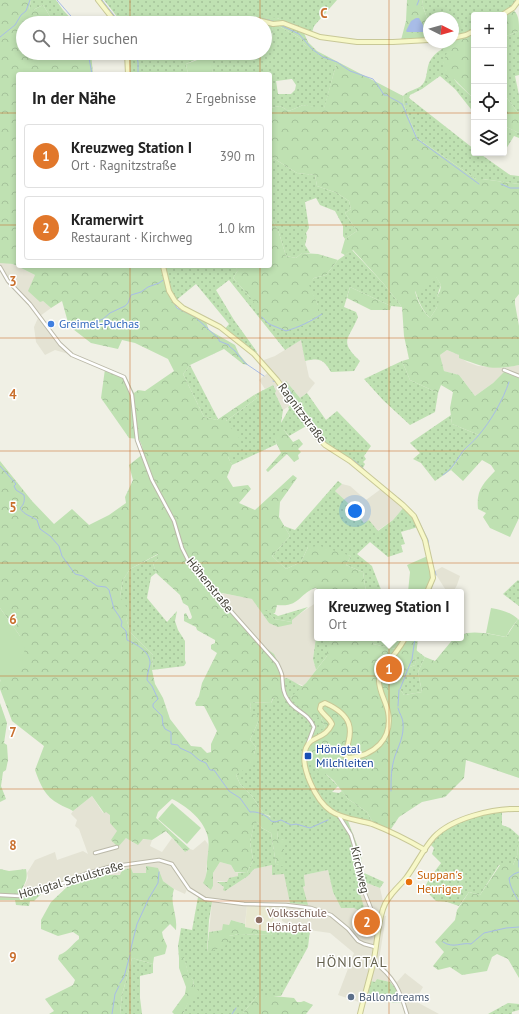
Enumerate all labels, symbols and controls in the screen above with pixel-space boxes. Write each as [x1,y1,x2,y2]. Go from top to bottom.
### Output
text: C [320,5,328,22]
north arrow [423,12,459,48]
map controls [471,12,507,156]
button: + [471,12,507,48]
search box [16,16,272,60]
icon: search [30,27,52,49]
text: Hier suchen [62,29,138,48]
button: − [471,48,507,84]
button: locate [471,84,507,120]
text: In der Nähe [32,87,116,109]
text: 2 Ergebnisse [185,90,256,107]
button: layers [471,120,507,156]
text: Kreuzweg Station I [71,138,192,157]
text: 1 [42,148,50,165]
text: 390 m [220,148,255,165]
text: Ort · Ragnitzstraße [71,157,176,174]
text: Kramerwirt [71,210,143,229]
text: 2 [42,220,50,237]
text: 1.0 km [218,220,255,237]
text: Restaurant · Kirchweg [71,229,193,246]
text: 3 [9,273,17,290]
place label: Greimel-Puchas [59,316,139,331]
marker: Greimel-Puchas [46,319,56,329]
street label: Ragnitzstraße [275,380,330,446]
text: 4 [9,386,17,403]
text: 5 [9,499,17,516]
your location [345,501,365,521]
street label: Höhenstraße [184,554,237,615]
popup [314,589,464,641]
text: Kreuzweg Station I [328,597,450,616]
text: 6 [9,611,17,628]
text: Ort [328,616,347,633]
pin: 1 [376,654,402,684]
text: 7 [9,724,17,741]
place label: Hönigtal Milchleiten [316,741,374,770]
marker: Hönigtal Milchleiten [303,751,313,761]
text: 8 [9,837,17,854]
street label: Kirchweg [348,845,373,895]
street label: Hönigtal Schulstraße [17,857,125,902]
place label: Suppan's Heuriger [417,867,462,896]
marker: Suppan's Heuriger [404,877,414,887]
place label: Volksschule Hönigtal [266,905,327,934]
pin: 2 [354,907,380,937]
marker: Volksschule Hönigtal [254,915,264,925]
text: 9 [9,949,17,966]
district label: HÖNIGTAL [316,953,388,971]
place label: Ballondreams [359,989,429,1004]
marker: Ballondreams [346,992,356,1002]

